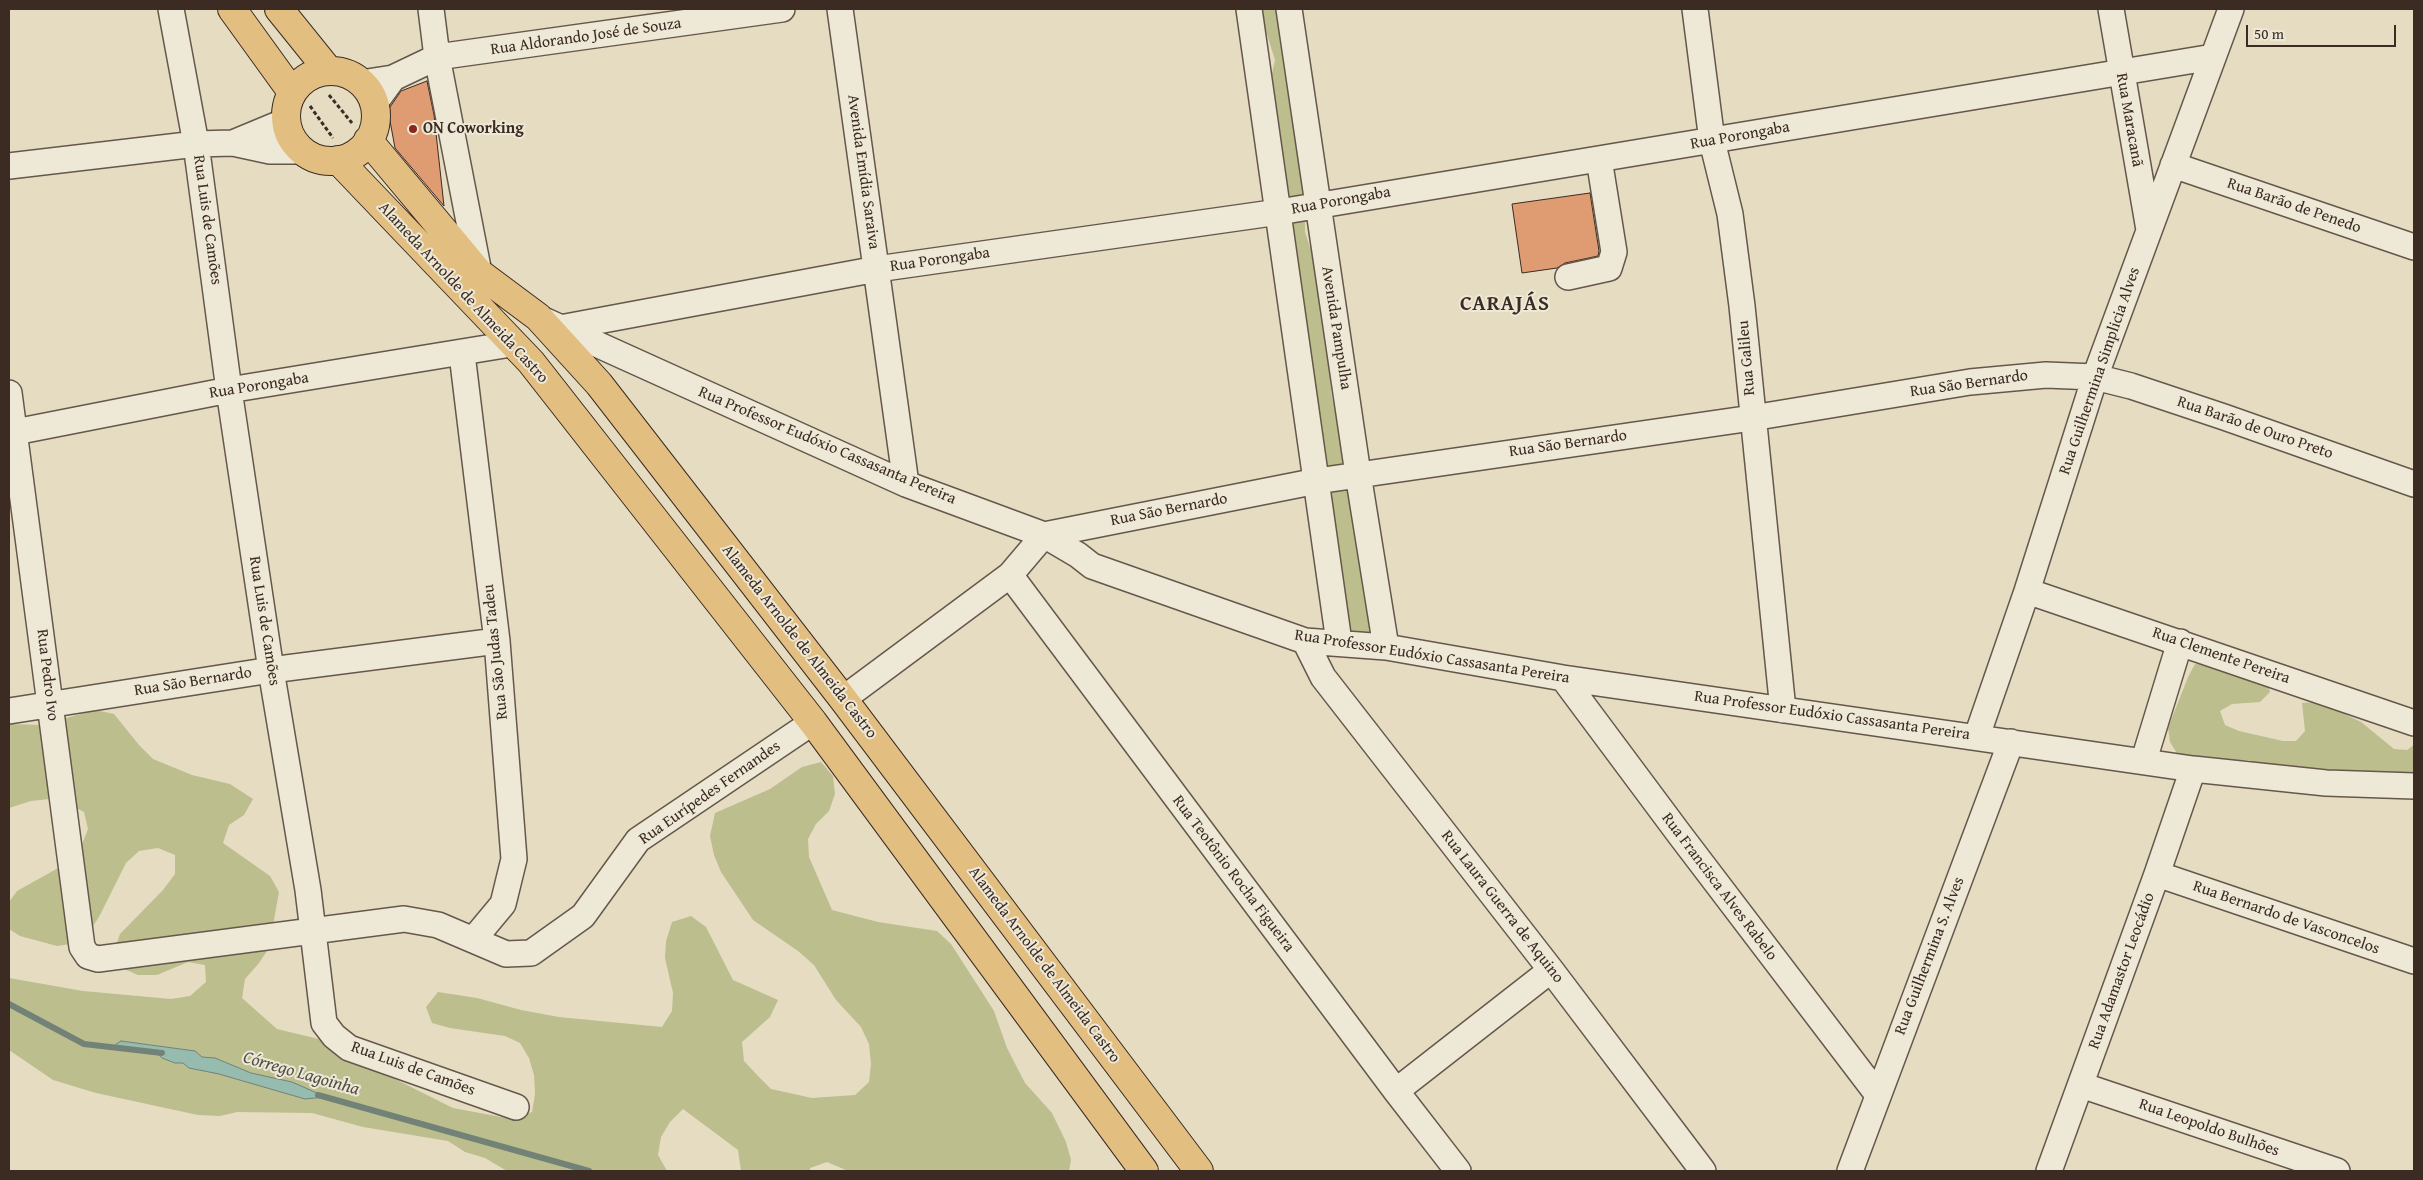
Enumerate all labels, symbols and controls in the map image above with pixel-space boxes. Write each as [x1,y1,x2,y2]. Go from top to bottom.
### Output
street label: Rua Aldorando José de Souza [489,14,683,60]
scale bar [2248,15,2398,47]
text: 50 m [2254,23,2284,44]
street label: Rua Maracanã [2111,72,2147,168]
street label: Avenida Emídia Saraiva [843,93,883,251]
street label: Rua Porongaba [1689,118,1791,154]
place label: ON Coworking [423,119,524,139]
marker: ON Coworking [407,123,419,135]
street label: Rua Luis de Camões [188,154,226,286]
street label: Rua Barão de Penedo [2225,174,2363,238]
street label: Rua Porongaba [1290,183,1392,219]
street label: Alameda Arnolde de Almeida Castro [374,198,552,388]
street label: Rua Porongaba [889,243,991,277]
street label: Avenida Pampulha [1317,265,1355,391]
street label: Rua Guilhermina Simplicia Alves [2055,265,2145,477]
district label: CARAJÁS [1459,292,1551,318]
street label: Rua Galileu [1734,320,1760,396]
street label: Rua São Bernardo [1909,366,2029,402]
street label: Rua Porongaba [208,369,310,403]
street label: Rua Professor Eudóxio Cassasanta Pereira [695,383,959,509]
street label: Rua Barão de Ouro Preto [2174,392,2336,464]
street label: Rua São Bernardo [1508,426,1628,462]
street label: Rua São Bernardo [1109,489,1229,531]
street label: Alameda Arnolde de Almeida Castro [717,541,881,743]
street label: Rua Luis de Camões [244,555,284,687]
street label: Rua São Judas Tadeu [479,583,513,721]
street label: Rua Clemente Pereira [2150,623,2292,689]
street label: Rua Professor Eudóxio Cassasanta Pereira [1293,626,1571,688]
street label: Rua Pedro Ivo [32,628,62,722]
street label: Rua São Bernardo [133,663,253,701]
street label: Rua Professor Eudóxio Cassasanta Pereira [1693,687,1971,745]
street label: Rua Eurípedes Fernandes [636,737,784,849]
street label: Rua Teotônio Rocha Figueira [1168,792,1298,956]
street label: Rua Francisca Alves Rabelo [1657,809,1781,965]
street label: Rua Laura Guerra de Aquino [1437,827,1567,987]
street label: Alameda Arnolde de Almeida Castro [964,863,1124,1067]
street label: Rua Guilhermina S. Alves [1891,874,1969,1038]
street label: Rua Bernardo de Vasconcelos [2190,877,2382,959]
street label: Rua Adamastor Leocádio [2085,890,2159,1052]
street label: Rua Luis de Camões [348,1038,478,1100]
water label: Córrego Lagoinha [240,1047,362,1101]
street label: Rua Leopoldo Bulhões [2136,1095,2282,1161]

